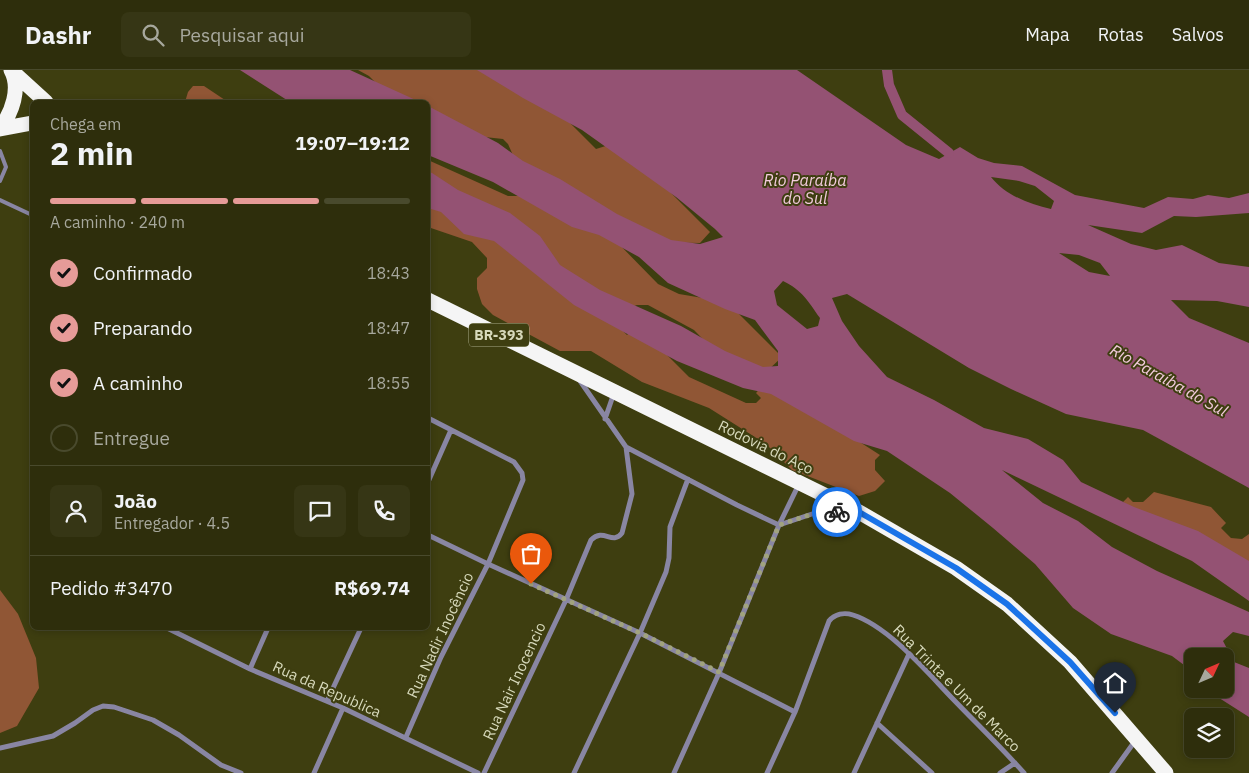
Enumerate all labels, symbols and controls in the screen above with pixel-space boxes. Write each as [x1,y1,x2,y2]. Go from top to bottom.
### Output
search box [121,12,471,57]
text: Dashr [25,19,91,51]
icon: search [139,21,167,49]
text: Pesquisar aqui [179,23,304,47]
text: Mapa [1025,23,1070,46]
text: Rotas [1098,23,1144,46]
text: Salvos [1172,23,1224,46]
text: Chega em [50,114,121,134]
text: 19:07–19:12 [295,131,410,155]
text: 2 min [50,132,134,174]
water label: Rio Paraíba do Sul [764,170,847,208]
text: A caminho · 240 m [50,212,185,232]
icon: check [50,259,78,287]
text: Confirmado [93,261,192,285]
text: 18:43 [367,263,410,283]
icon: check [50,314,78,342]
text: Preparando [93,316,192,340]
text: 18:47 [367,318,410,338]
road number: BR-393 [469,324,529,346]
water label: Rio Paraíba do Sul [1107,339,1232,421]
icon: check [50,369,78,397]
text: A caminho [93,371,183,395]
text: 18:55 [367,373,410,393]
street label: Rodovia do Aço [715,416,817,478]
text: Entregue [93,426,170,450]
button: person [50,485,102,537]
button: chat [294,485,346,537]
button: phone [358,485,410,537]
courier [812,487,862,537]
text: João [114,489,157,513]
icon: bike [823,498,851,526]
text: Entregador · 4.5 [114,513,230,533]
pin [510,533,552,584]
icon: bag [517,540,545,568]
street label: Rua Nadir Inocêncio [403,569,477,701]
text: Pedido #3470 [50,576,173,600]
text: R$69.74 [334,576,410,600]
street label: Rua Nair Inocencio [478,619,550,743]
street label: Rua Trinta e Um de Marco [889,620,1025,756]
north arrow [1184,648,1234,698]
map controls [1184,648,1234,758]
street label: Rua da Republica [270,657,384,721]
pin [1094,662,1136,713]
icon: home [1101,669,1129,697]
button: layers [1184,708,1234,758]

